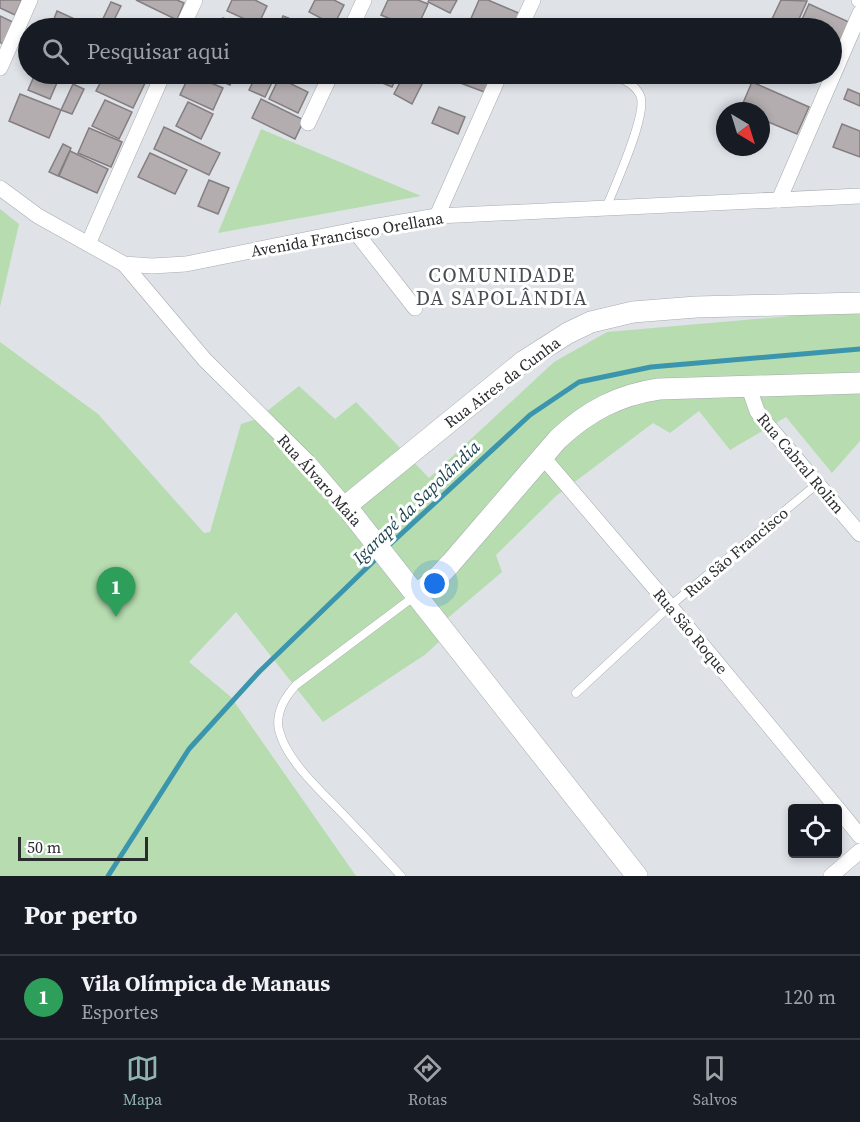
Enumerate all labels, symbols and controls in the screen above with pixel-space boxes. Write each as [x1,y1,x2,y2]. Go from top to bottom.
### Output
search box [18,18,842,84]
icon: search [39,35,72,68]
text: Pesquisar aqui [87,36,230,66]
north arrow [716,102,770,156]
street label: Avenida Francisco Orellana [249,206,446,262]
district label: COMUNIDADE DA SAPOLÂNDIA [416,261,588,312]
street label: Rua Aires da Cunha [440,331,565,433]
street label: Rua Cabral Rolim [752,408,850,518]
street label: Rua Álvaro Maia [273,429,368,531]
water label: Igarapé da Sapolândia [346,434,486,570]
street label: Rua São Francisco [679,502,793,602]
pin: 1 [96,568,136,617]
your location [420,569,449,598]
street label: Rua São Roque [649,583,733,679]
map controls [788,804,842,858]
button: locate [788,804,842,858]
scale bar [18,834,148,862]
text: 50 m [27,836,61,858]
text: Por perto [24,897,138,933]
text: Vila Olímpica de Manaus [81,968,330,998]
text: 1 [38,983,49,1011]
text: 120 m [783,983,836,1011]
text: Esportes [81,998,158,1026]
tab: Mapa [123,1052,162,1110]
tab: Rotas [408,1052,447,1110]
tab: Salvos [693,1052,737,1110]

